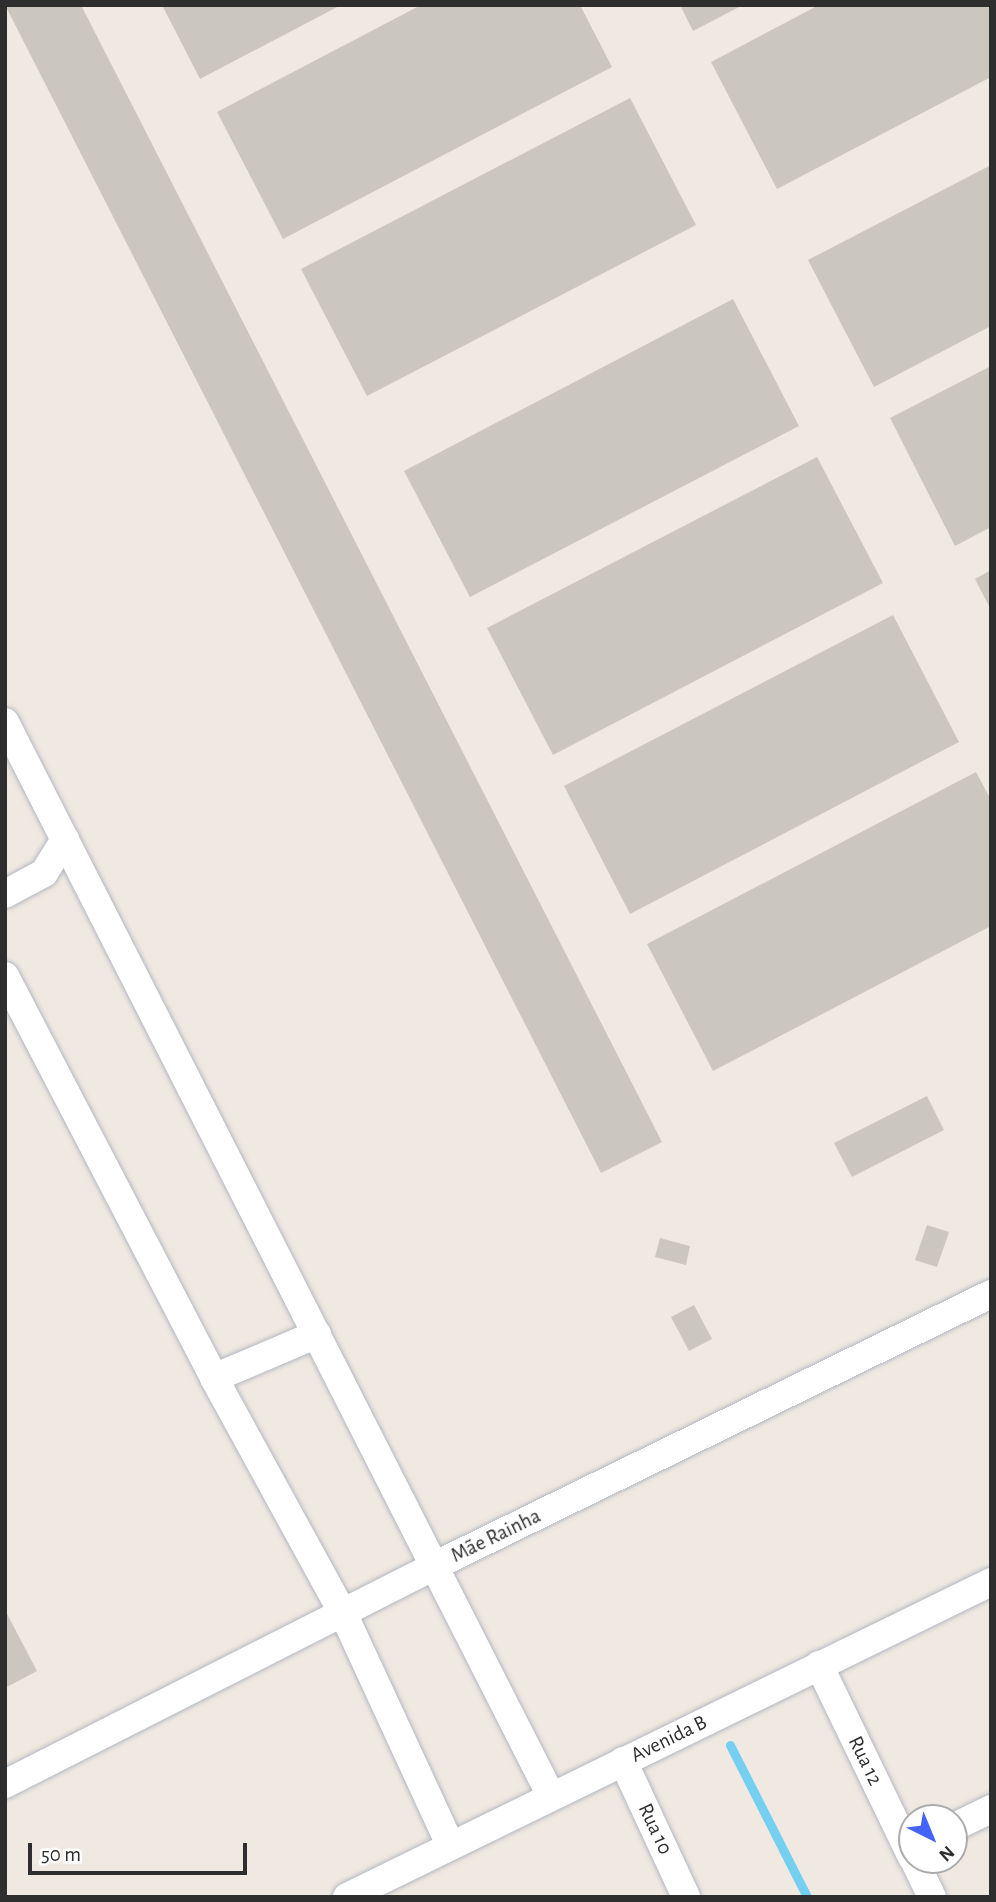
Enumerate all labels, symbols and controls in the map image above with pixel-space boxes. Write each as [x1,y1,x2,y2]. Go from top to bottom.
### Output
street label: Mãe Rainha [447,1503,545,1569]
street label: Avenida B [627,1710,711,1768]
street label: Rua 12 [842,1732,888,1790]
street label: Rua 10 [632,1799,678,1859]
north arrow [898,1804,968,1874]
scale bar [32,1828,250,1872]
text: N [935,1842,958,1865]
text: 50 m [41,1844,81,1865]

